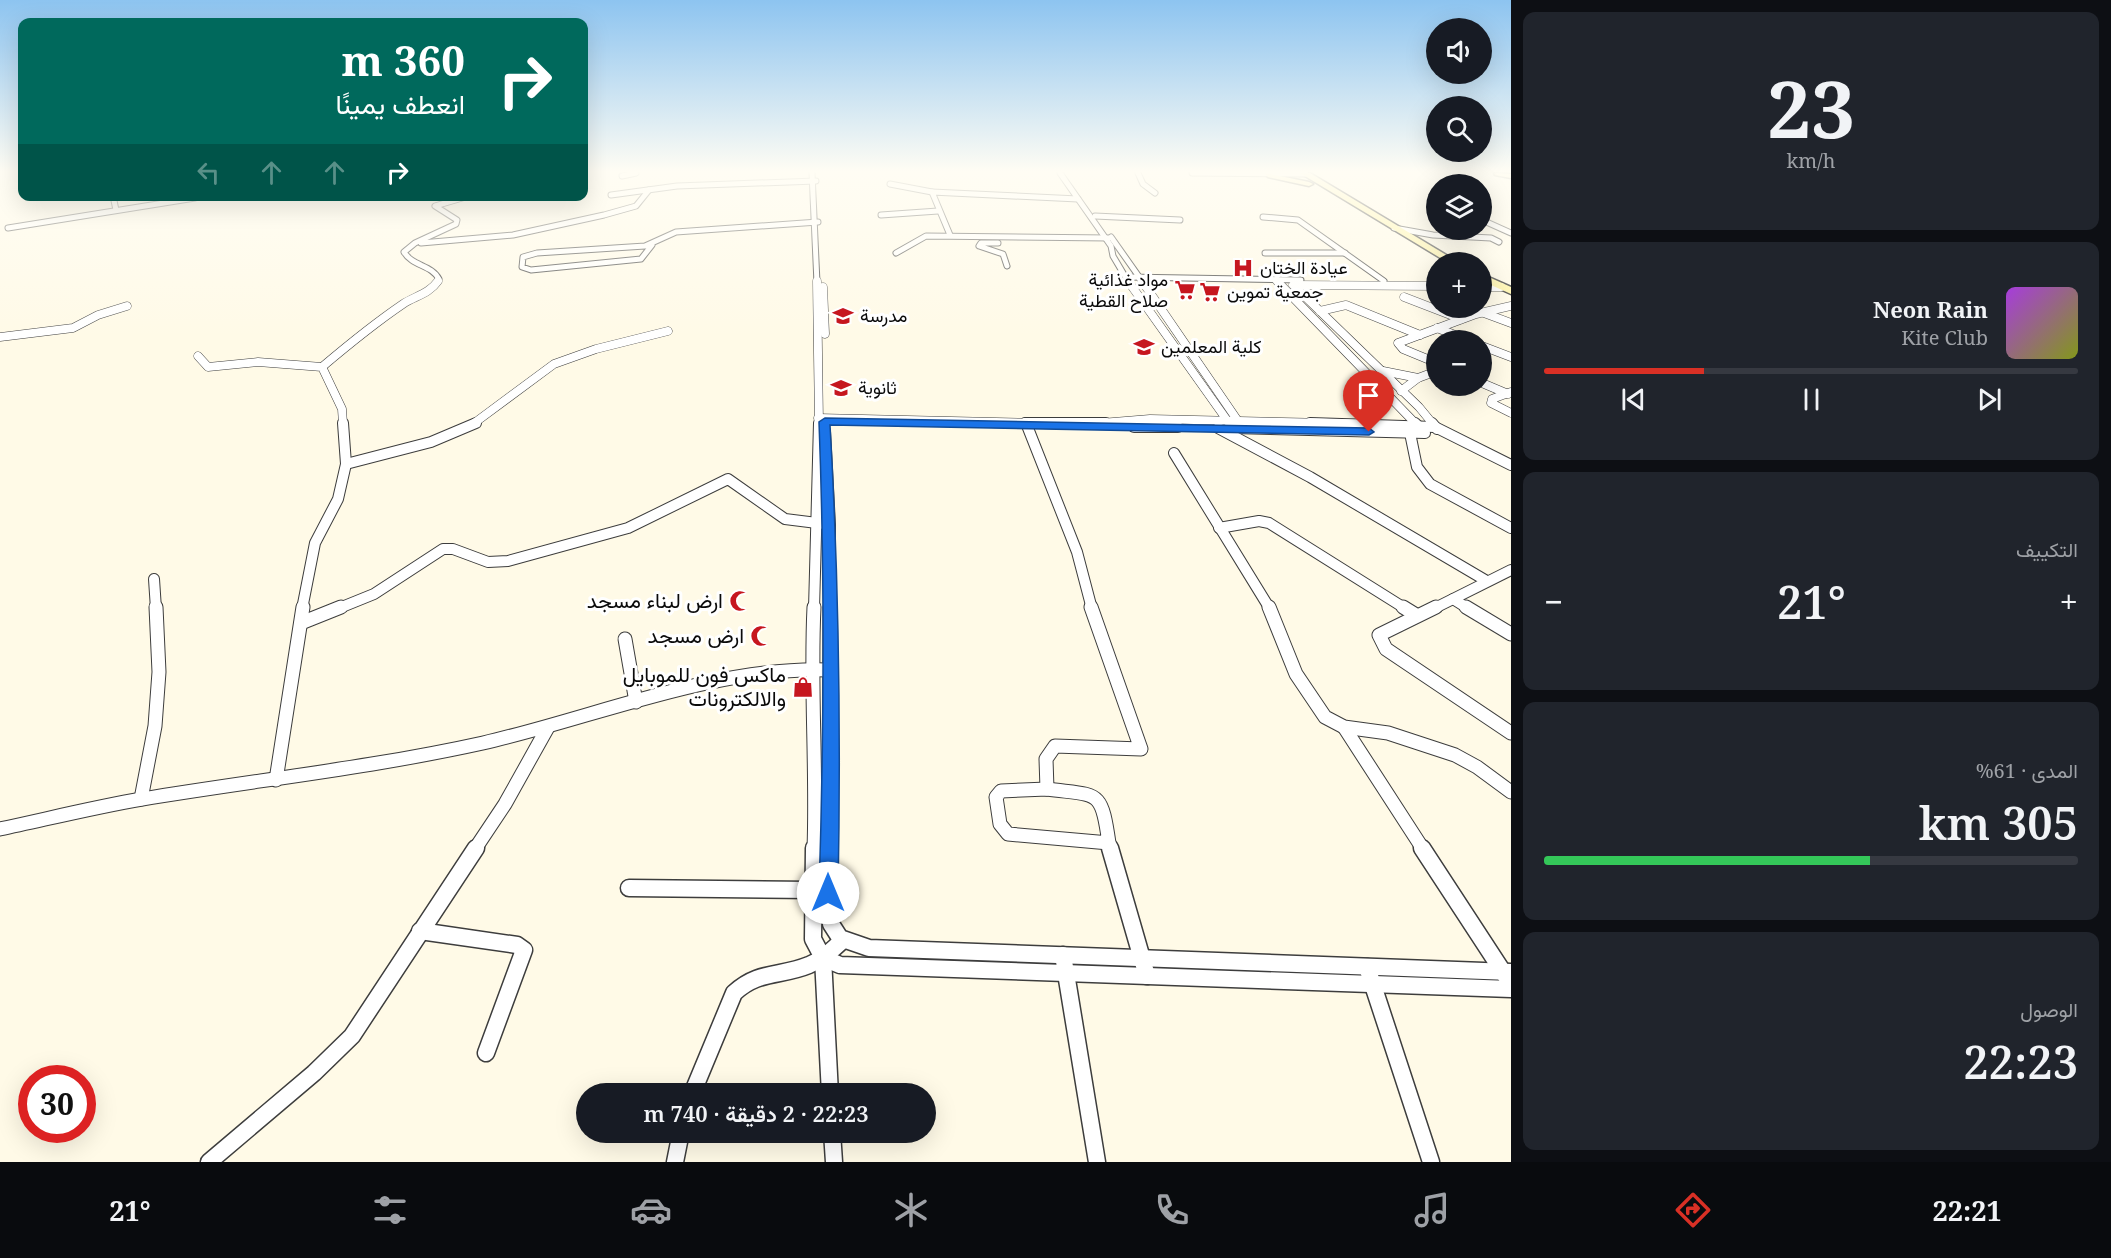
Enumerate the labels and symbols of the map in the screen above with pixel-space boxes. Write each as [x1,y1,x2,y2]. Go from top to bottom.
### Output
place label: عيادة الختان [1260,255,1348,279]
hospital icon: عيادة الختان [1231,256,1255,280]
place label: مواد غذائية صلاح القطية [1079,267,1168,313]
supermarket icon: مواد غذائية صلاح القطية [1173,278,1197,302]
place label: جمعية تموين [1227,279,1323,303]
supermarket icon: جمعية تموين [1198,280,1222,304]
place label: مدرسة [860,303,907,327]
school or university icon: مدرسة [831,304,855,328]
place label: كلية المعلمين [1161,334,1261,358]
school or university icon: كلية المعلمين [1132,335,1156,359]
pin [1343,370,1394,432]
place label: ثانوية [858,375,897,399]
school or university icon: ثانوية [829,376,853,400]
place label: ارض لبناء مسجد [587,586,723,614]
mosque icon: ارض لبناء مسجد [728,589,752,613]
place label: ارض مسجد [648,621,744,649]
mosque icon: ارض مسجد [749,624,773,648]
place label: ماكس فون للموبايل والالكترونات [623,660,786,712]
shop icon: ماكس فون للموبايل والالكترونات [791,675,815,699]
position arrow [796,861,860,925]
speed limit sign: 30 [18,1065,96,1143]

